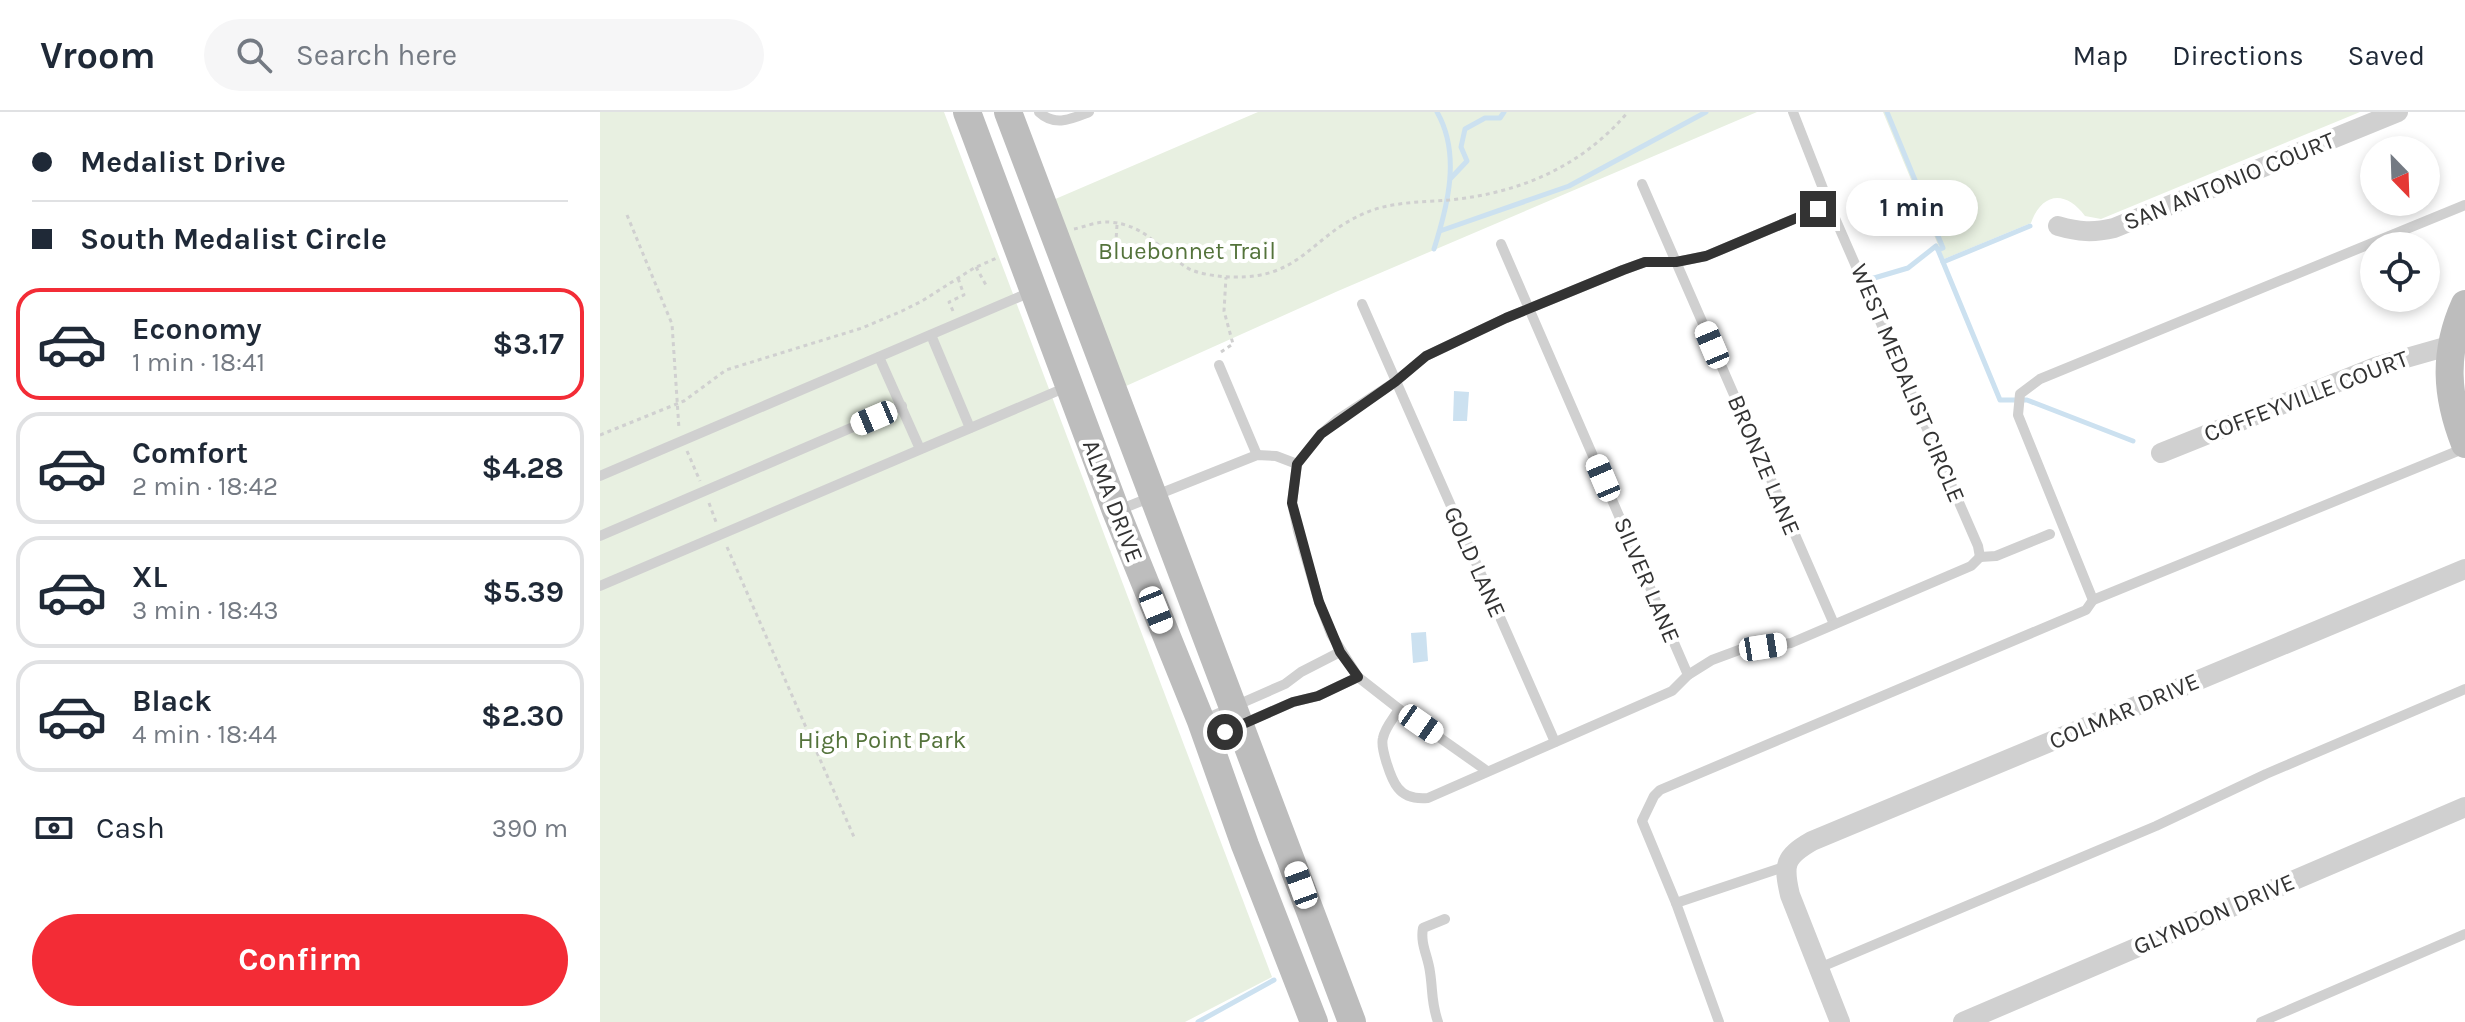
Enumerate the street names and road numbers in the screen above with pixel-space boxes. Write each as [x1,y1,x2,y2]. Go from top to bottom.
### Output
street label: SAN ANTONIO COURT [2119,126,2339,236]
street label: WEST MEDALIST CIRCLE [1845,260,1971,506]
street label: COFFEYVILLE COURT [2200,344,2412,448]
street label: BRONZE LANE [1722,391,1806,539]
street label: ALMA DRIVE [1077,436,1149,566]
street label: GOLD LANE [1438,502,1512,622]
street label: SILVER LANE [1608,513,1686,647]
street label: COLMAR DRIVE [2045,667,2203,755]
street label: GLYNDON DRIVE [2129,867,2299,961]

